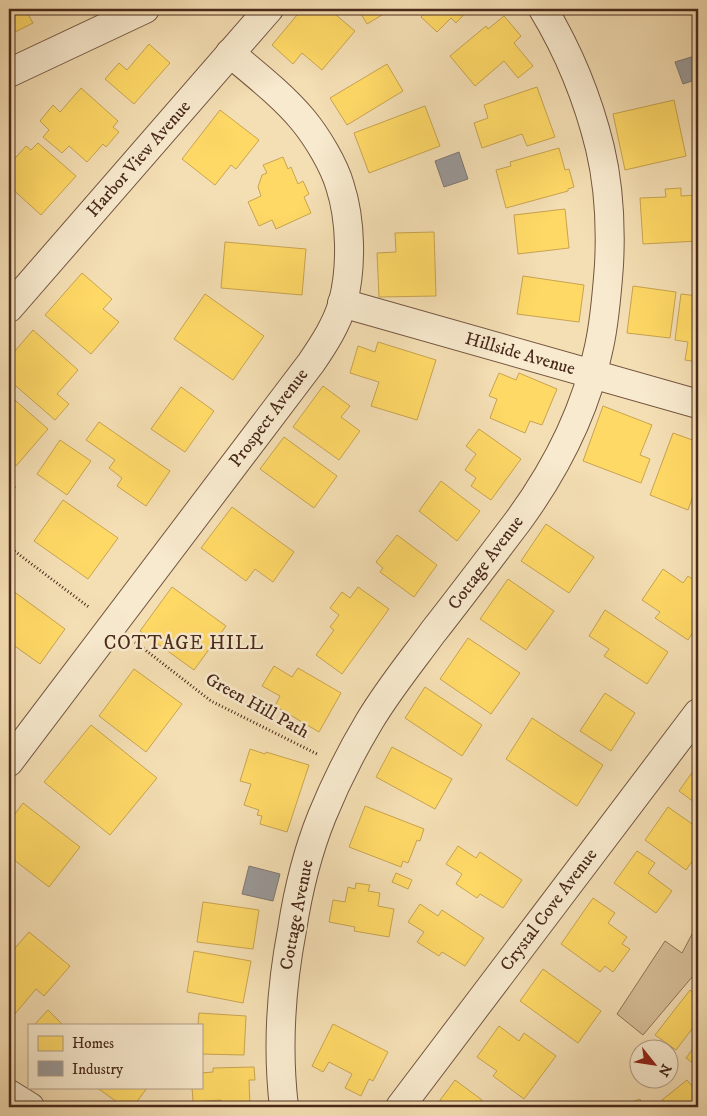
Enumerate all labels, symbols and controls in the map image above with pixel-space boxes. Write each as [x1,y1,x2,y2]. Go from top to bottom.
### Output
street label: Harbor View Avenue [82,96,196,222]
street label: Hillside Avenue [462,328,578,380]
street label: Prospect Avenue [225,364,313,472]
street label: Cottage Avenue [444,512,528,614]
district label: COTTAGE HILL [104,632,264,655]
street label: Green Hill Path [201,668,313,744]
street label: Crystal Cove Avenue [496,844,602,976]
street label: Cottage Avenue [276,858,318,972]
legend [28,1024,202,1088]
text: Homes [72,1034,114,1053]
north arrow [630,1038,680,1088]
text: Industry [72,1060,124,1079]
text: N [653,1061,675,1080]

